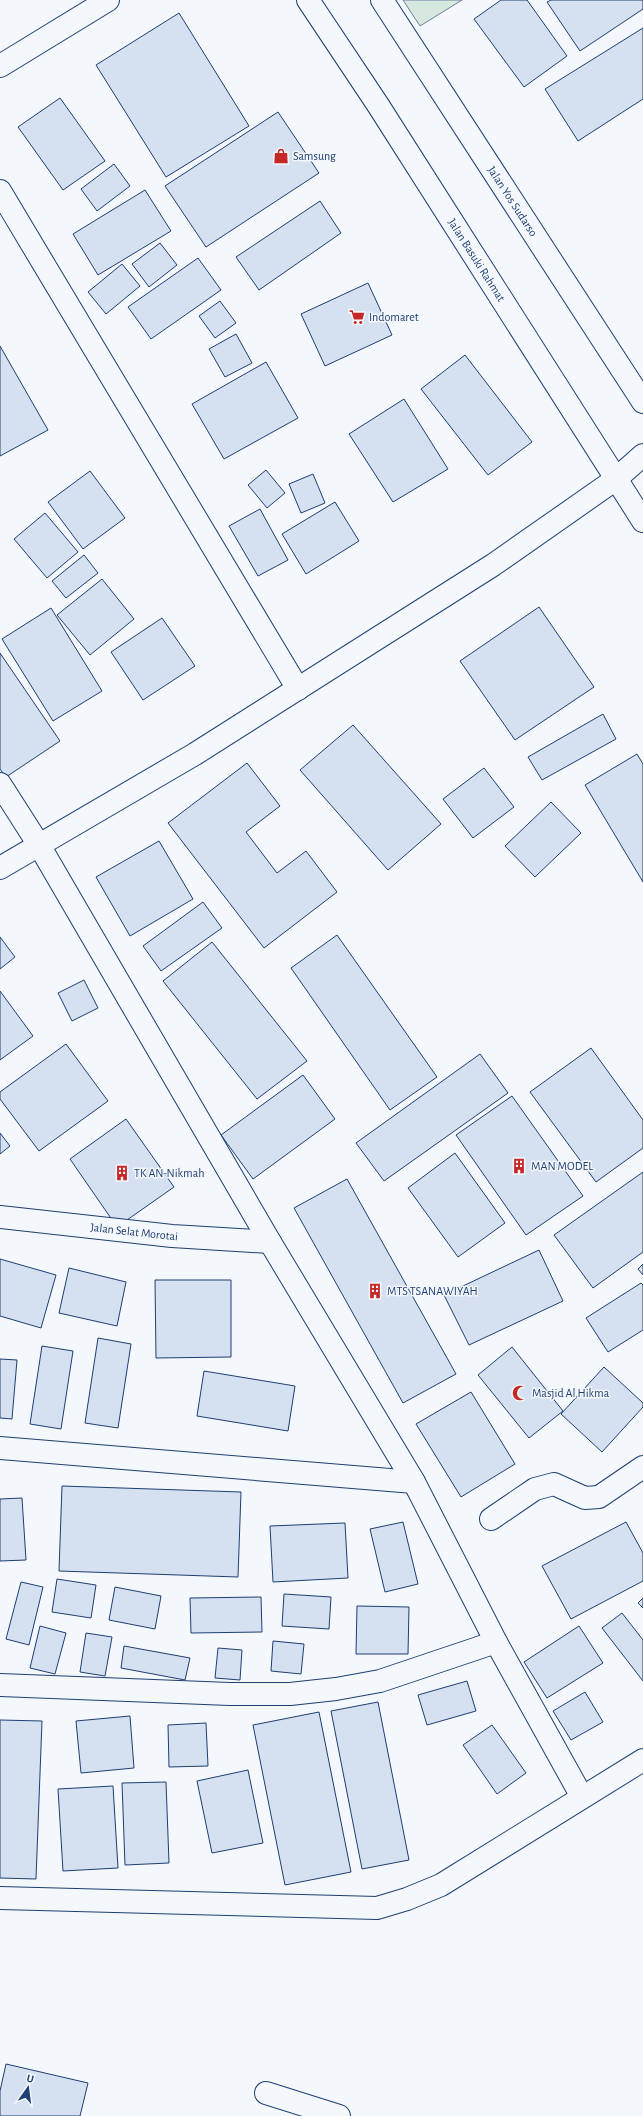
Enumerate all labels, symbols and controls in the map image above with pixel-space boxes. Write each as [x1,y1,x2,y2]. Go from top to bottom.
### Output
shop icon: Samsung [272,147,290,165]
place label: Samsung [293,150,336,162]
street label: Jalan Yos Sudarso [486,164,540,239]
street label: Jalan Basuki Rahmat [446,216,508,304]
supermarket icon: Indomaret [348,308,366,326]
place label: Indomaret [369,311,419,323]
building icon: MAN MODEL [510,1157,528,1175]
place label: MAN MODEL [531,1160,593,1172]
building icon: TK AN-Nikmah [113,1164,131,1182]
place label: TK AN-Nikmah [134,1167,204,1179]
street label: Jalan Selat Morotai [90,1221,178,1242]
building icon: MTS TSANAWIYAH [366,1282,384,1300]
place label: MTS TSANAWIYAH [387,1285,478,1297]
mosque icon: Masjid Al Hikma [511,1384,529,1402]
place label: Masjid Al Hikma [532,1387,610,1400]
north arrow [8,2068,48,2108]
text: U [26,2073,35,2085]

